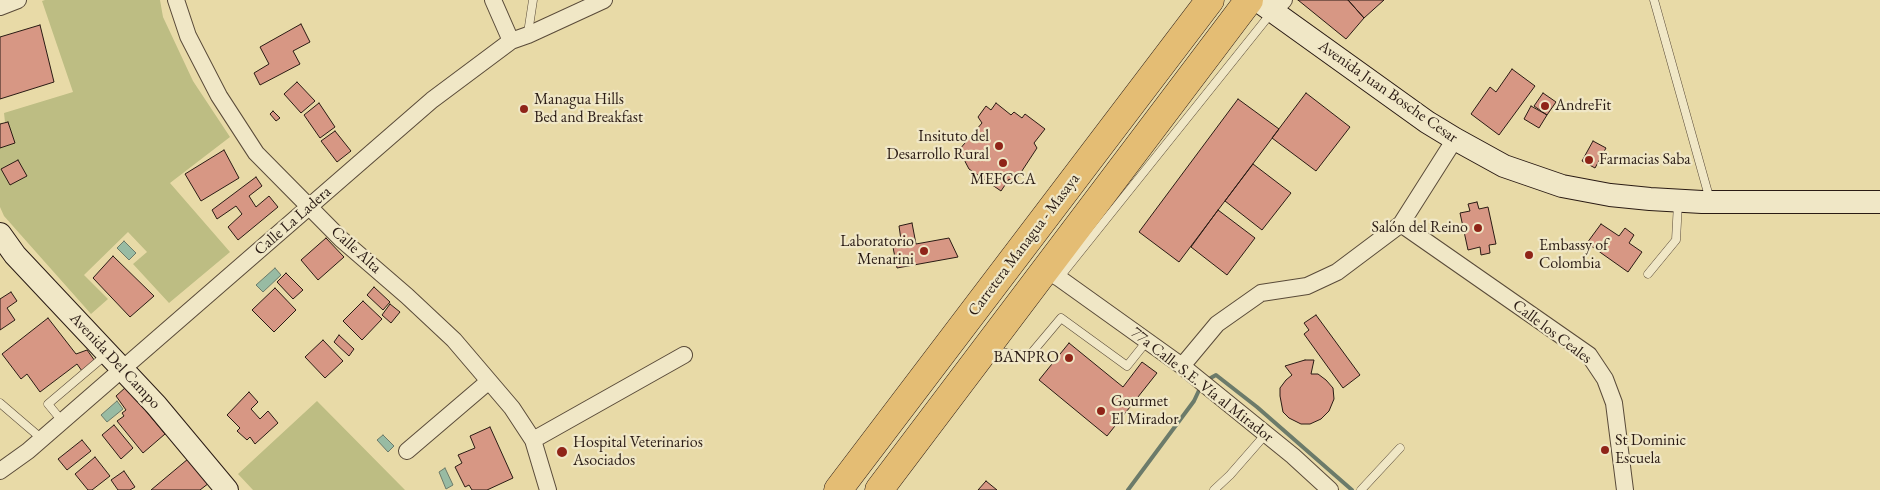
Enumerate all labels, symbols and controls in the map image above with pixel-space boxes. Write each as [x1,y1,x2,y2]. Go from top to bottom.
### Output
street label: Avenida Juan Bosche Cesar [1315,37,1461,147]
place label: Managua Hills Bed and Breakfast [534,90,643,128]
place label: AndreFit [1555,96,1611,116]
marker: AndreFit [1539,100,1551,112]
marker: Managua Hills Bed and Breakfast [518,103,530,115]
place label: Insituto del Desarrollo Rural [887,127,989,165]
marker: Insituto del Desarrollo Rural [993,140,1005,152]
place label: Farmacias Saba [1599,150,1691,170]
marker: Farmacias Saba [1583,154,1595,166]
marker: MEFCCA [997,157,1009,169]
street label: Carretera Managua - Masaya [964,170,1084,320]
place label: MEFCCA [970,170,1036,190]
street label: Calle La Ladera [251,182,335,260]
place label: Salón del Reino [1371,218,1468,238]
street label: Calle Alta [327,222,385,278]
marker: Salón del Reino [1472,222,1484,234]
place label: Laboratorio Menarini [840,232,914,270]
place label: Embassy of Colombia [1539,236,1608,274]
marker: Laboratorio Menarini [918,245,930,257]
marker: Embassy of Colombia [1523,249,1535,261]
street label: Calle los Ceales [1509,296,1595,368]
street label: Avenida Del Campo [65,309,165,413]
street label: 77a Calle S.E. Vía al Mirador [1127,323,1277,447]
place label: BANPRO [993,348,1059,368]
marker: BANPRO [1063,352,1075,364]
place label: Gourmet El Mirador [1111,392,1178,430]
marker: Gourmet El Mirador [1095,405,1107,417]
place label: St Dominic Escuela [1615,431,1686,469]
place label: Hospital Veterinarios Asociados [573,433,703,471]
marker: St Dominic Escuela [1599,444,1611,456]
marker: Hospital Veterinarios Asociados [555,445,569,459]

